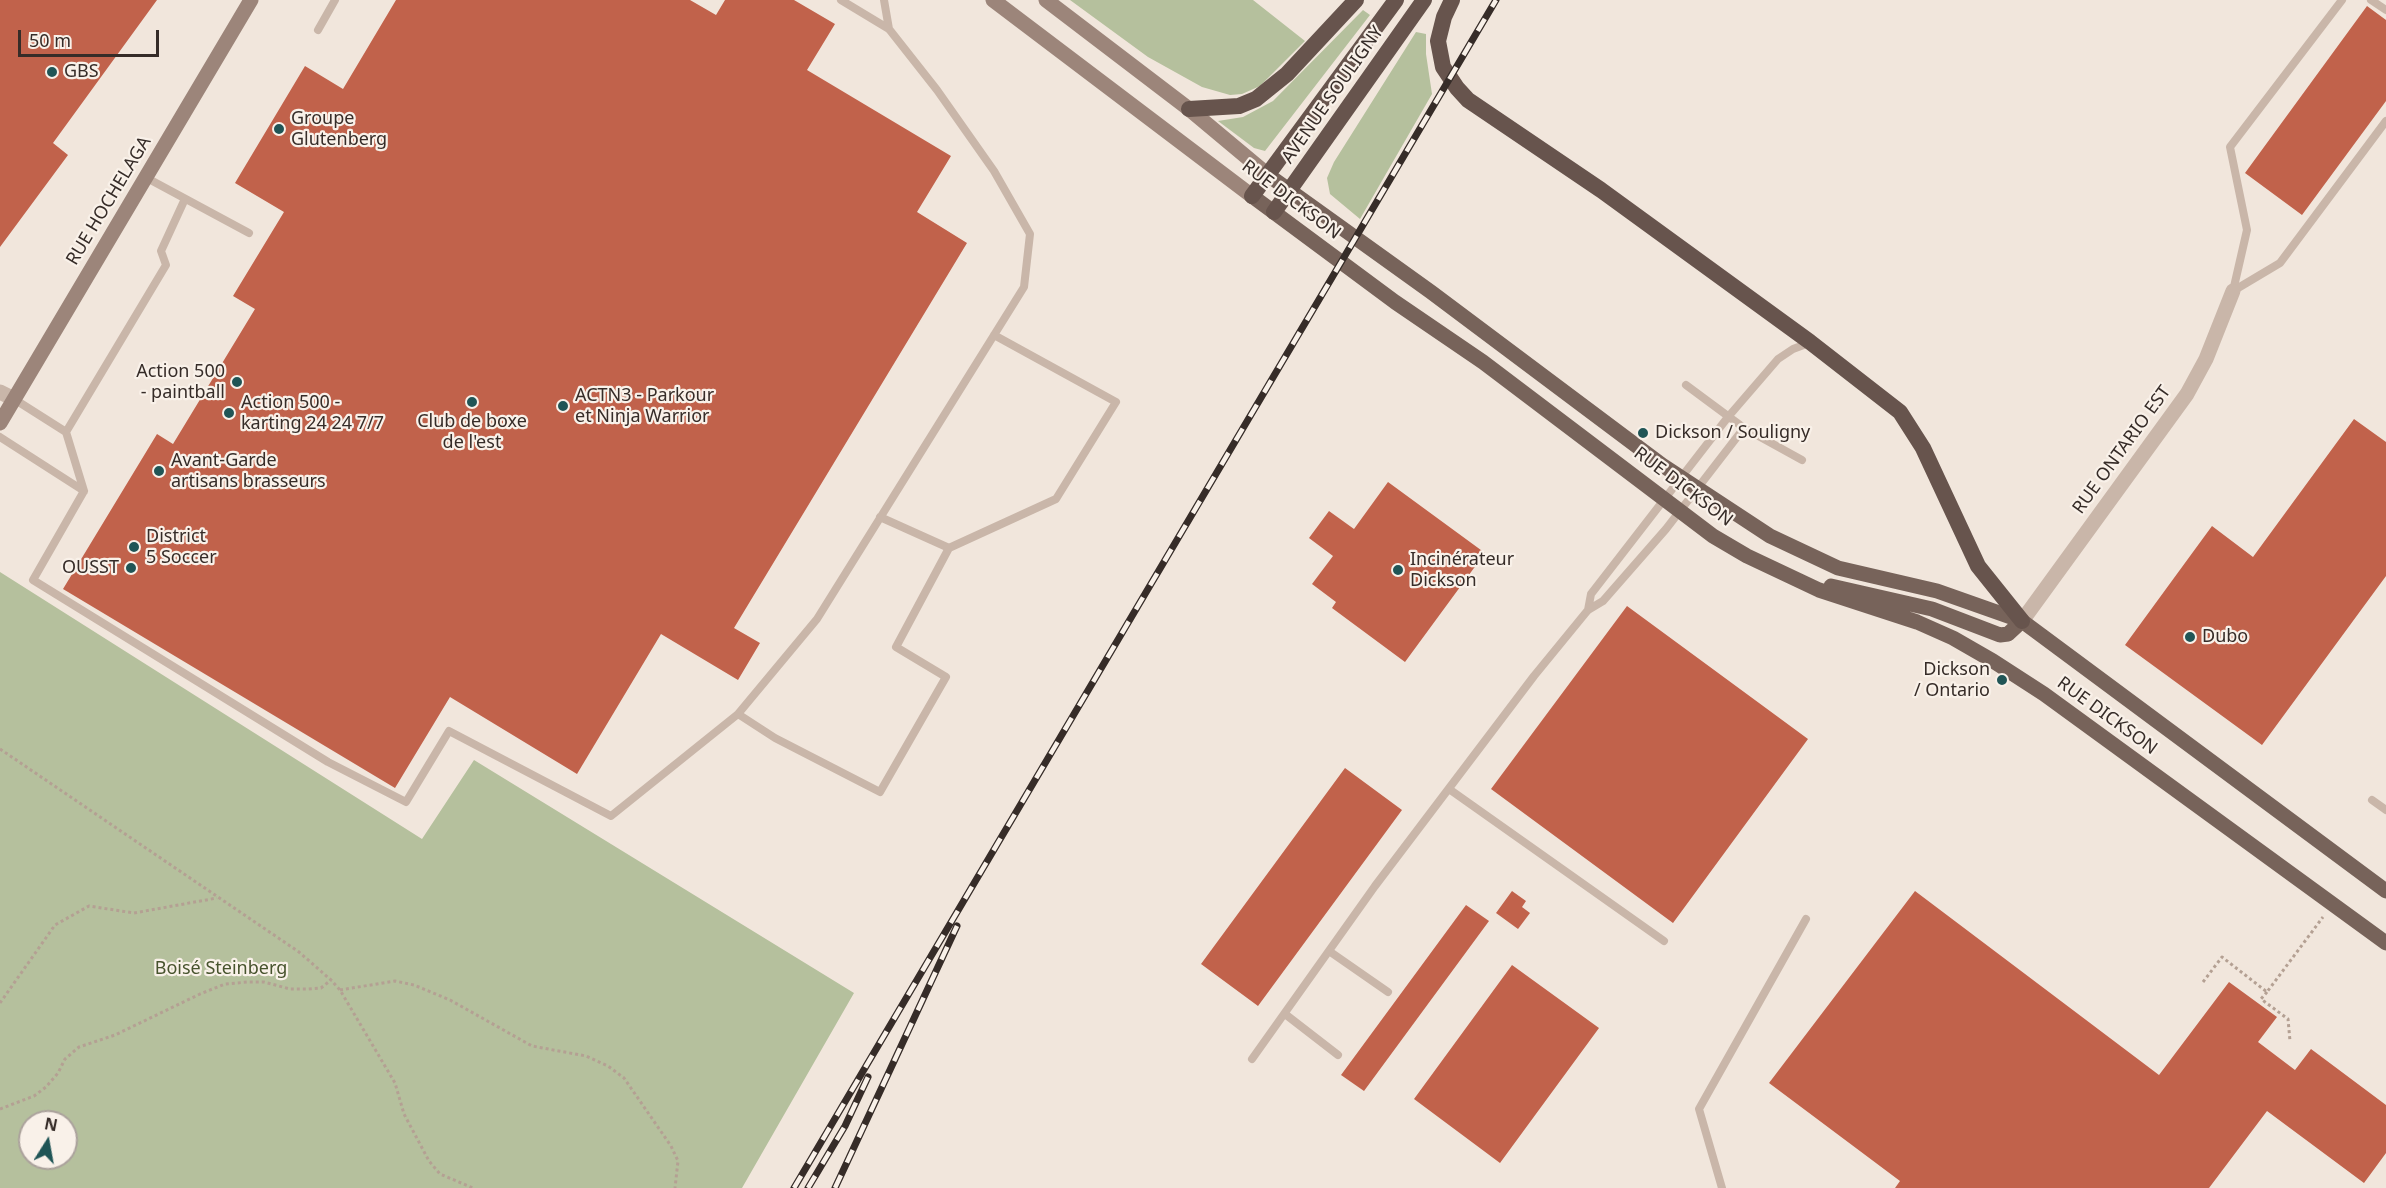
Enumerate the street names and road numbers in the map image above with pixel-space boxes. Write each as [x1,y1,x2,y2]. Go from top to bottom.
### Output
street label: AVENUE SOULIGNY [1277,22,1389,168]
street label: RUE HOCHELAGA [62,133,156,269]
street label: RUE DICKSON [1237,156,1345,244]
street label: RUE ONTARIO EST [2068,382,2176,518]
street label: RUE DICKSON [1629,443,1737,531]
street label: RUE DICKSON [2053,672,2161,760]

